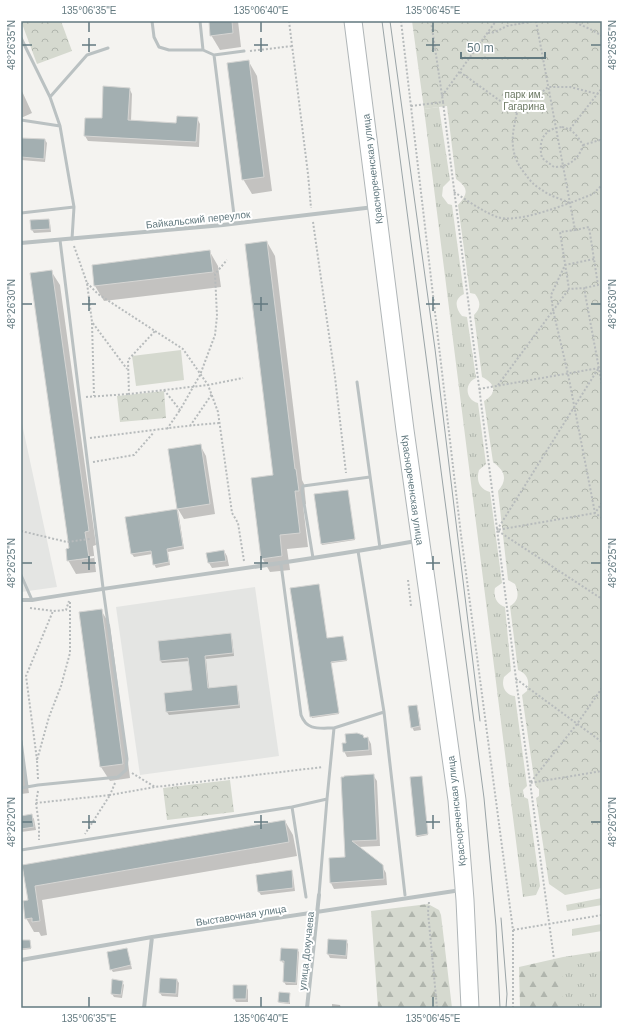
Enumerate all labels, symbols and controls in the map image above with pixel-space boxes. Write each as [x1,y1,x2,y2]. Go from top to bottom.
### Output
text: 135°06'35"E [61,5,117,16]
text: 135°06'40"E [233,5,289,16]
text: 135°06'45"E [405,5,461,16]
text: 48°26'35"N [6,20,17,70]
text: 48°26'35"N [607,20,618,70]
scale bar [461,34,545,60]
text: 50 m [467,41,494,55]
park label: парк им. Гагарина [503,89,545,112]
street label: Краснореченская улица [360,113,385,225]
street label: Байкальский переулок [145,208,251,230]
text: 48°26'30"N [6,279,17,329]
text: 48°26'30"N [607,279,618,329]
street label: Краснореченская улица [399,434,426,546]
text: 48°26'25"N [6,538,17,588]
text: 48°26'25"N [607,538,618,588]
street label: Краснореченская улица [445,755,468,867]
text: 48°26'20"N [6,797,17,847]
text: 48°26'20"N [607,797,618,847]
street label: Выставочная улица [195,903,288,928]
street label: улица Докучаева [297,911,316,991]
text: 135°06'35"E [61,1013,117,1024]
text: 135°06'40"E [233,1013,289,1024]
text: 135°06'45"E [405,1013,461,1024]

